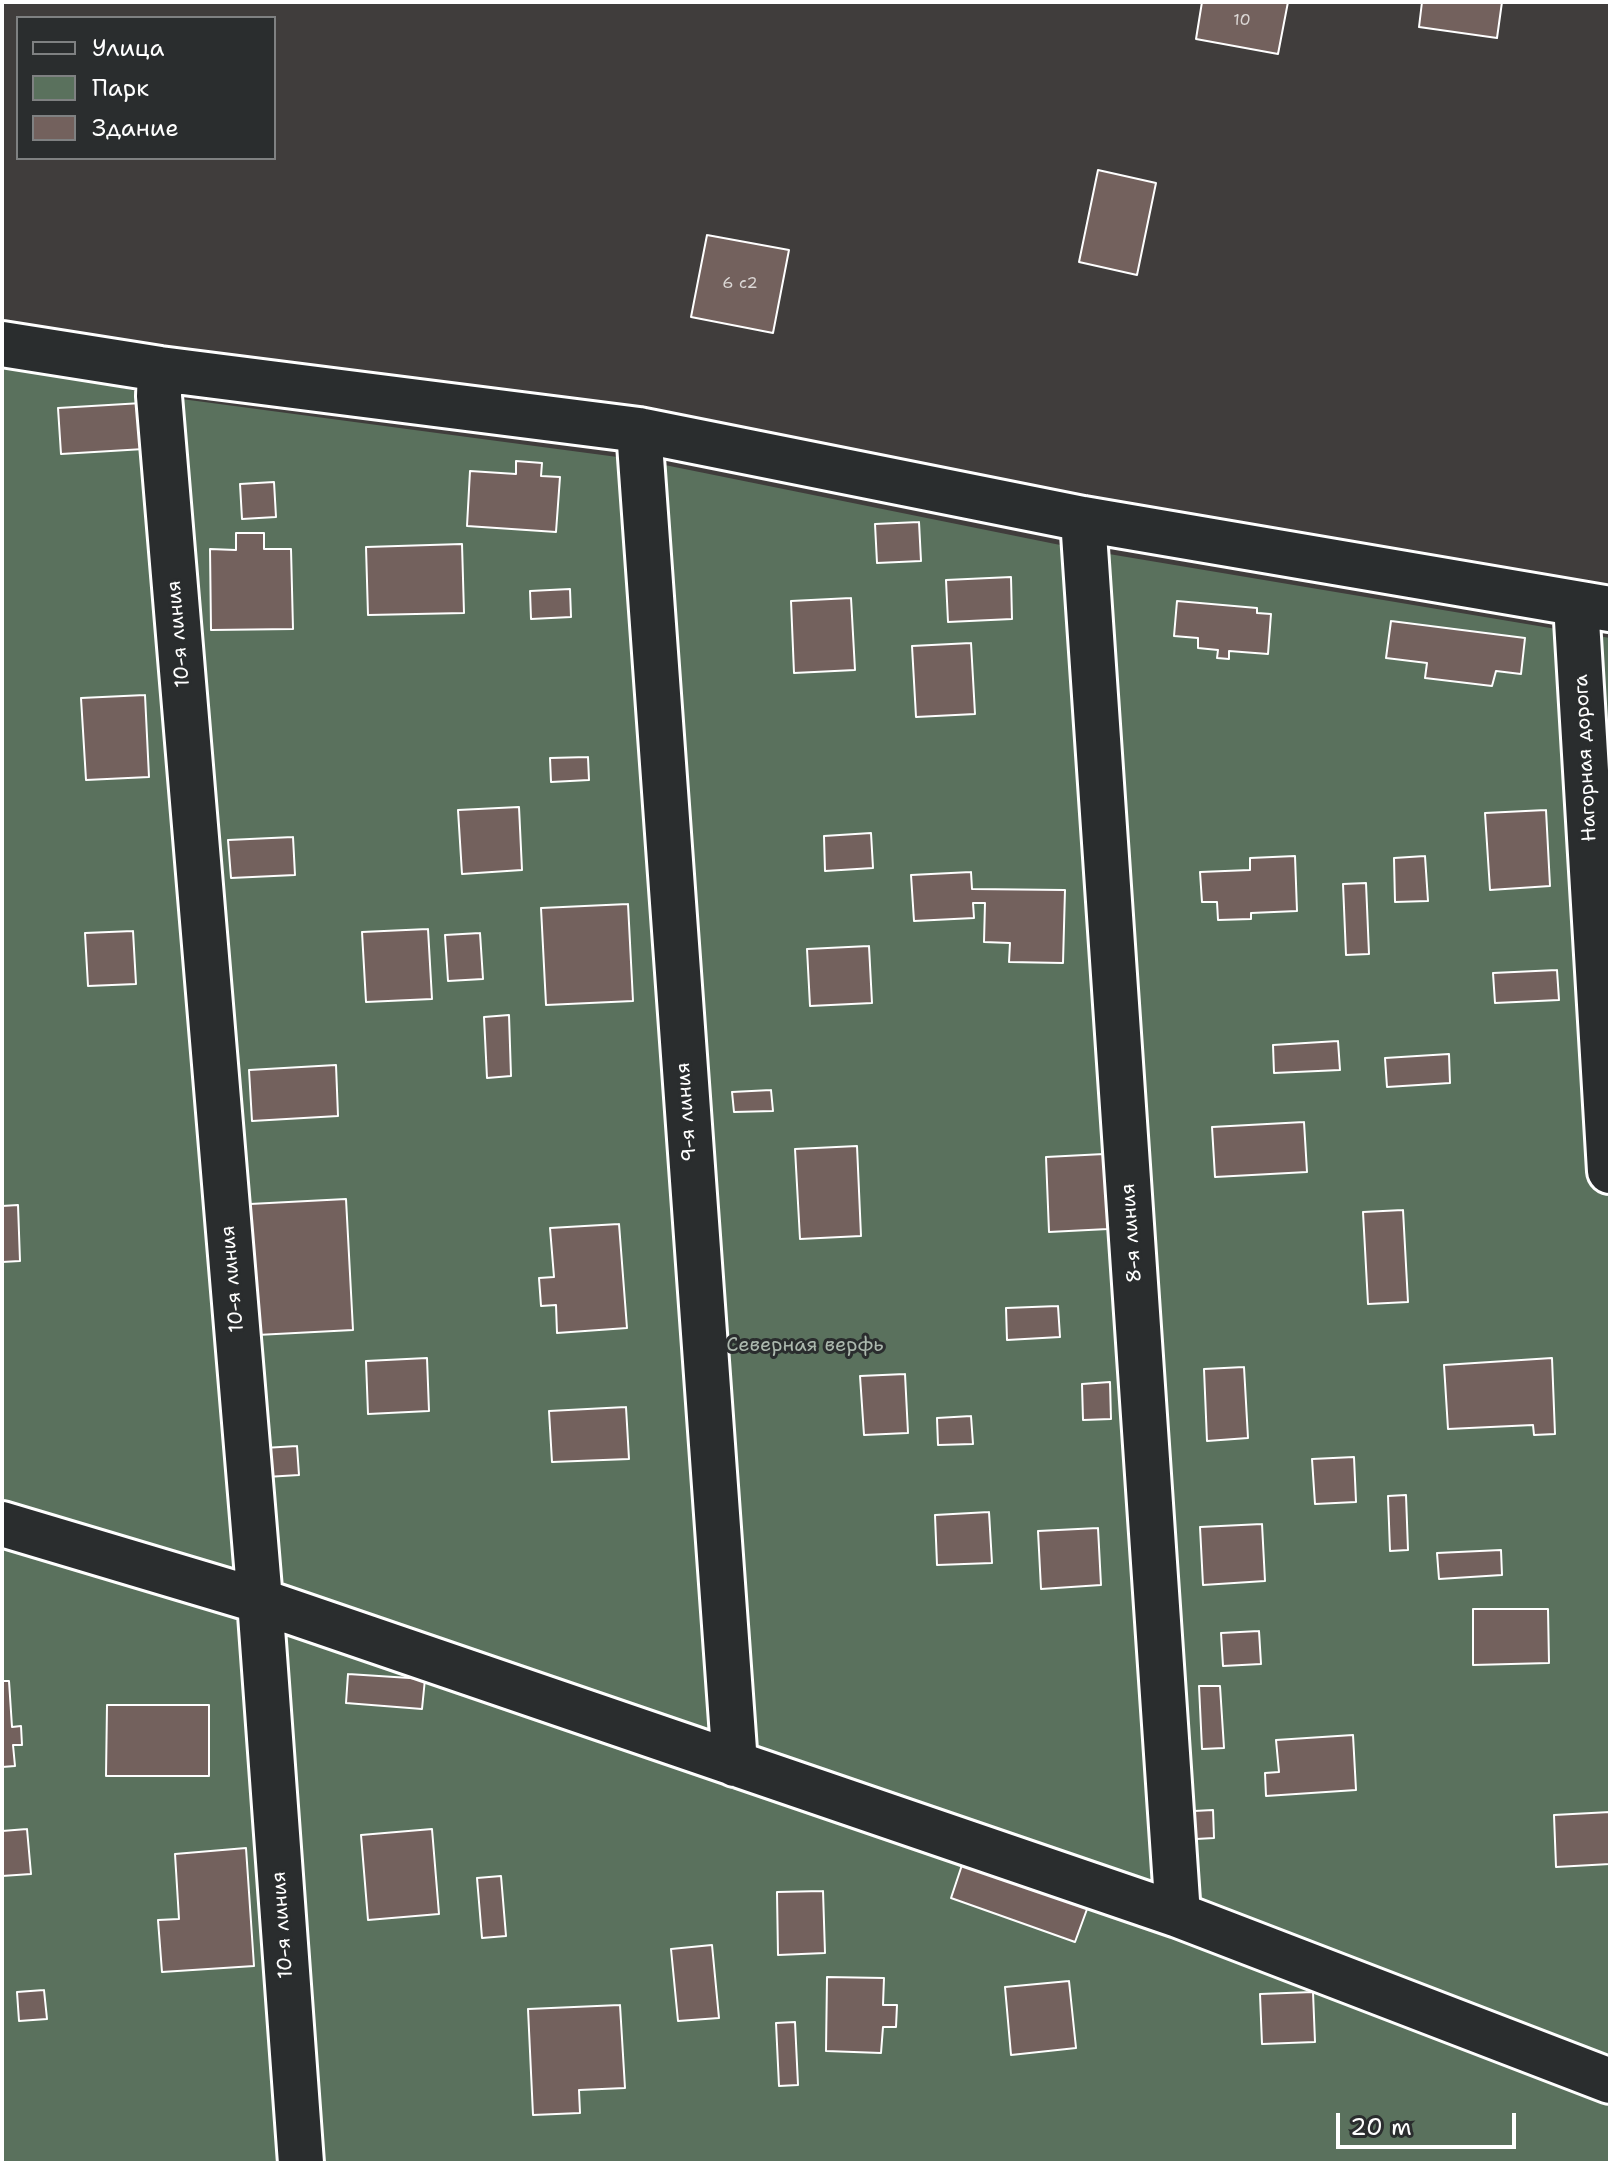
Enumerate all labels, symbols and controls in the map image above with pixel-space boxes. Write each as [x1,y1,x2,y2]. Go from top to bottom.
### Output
house number: 10 [1233,11,1251,31]
legend [16,16,276,160]
text: Улица [92,32,165,64]
text: Парк [92,72,149,104]
text: Здание [92,112,179,144]
house number: 6 с2 [722,274,758,294]
street label: 10-я линия [162,579,196,689]
street label: Нагорная дорога [1570,674,1602,842]
street label: 9-я линия [672,1062,702,1162]
street label: 8-я линия [1117,1183,1147,1283]
street label: 10-я линия [216,1224,250,1334]
park label: Северная верфь [726,1334,884,1358]
street label: 10-я линия [267,1871,299,1979]
scale bar [1340,2097,1520,2147]
text: 20 m [1350,2111,1412,2143]

